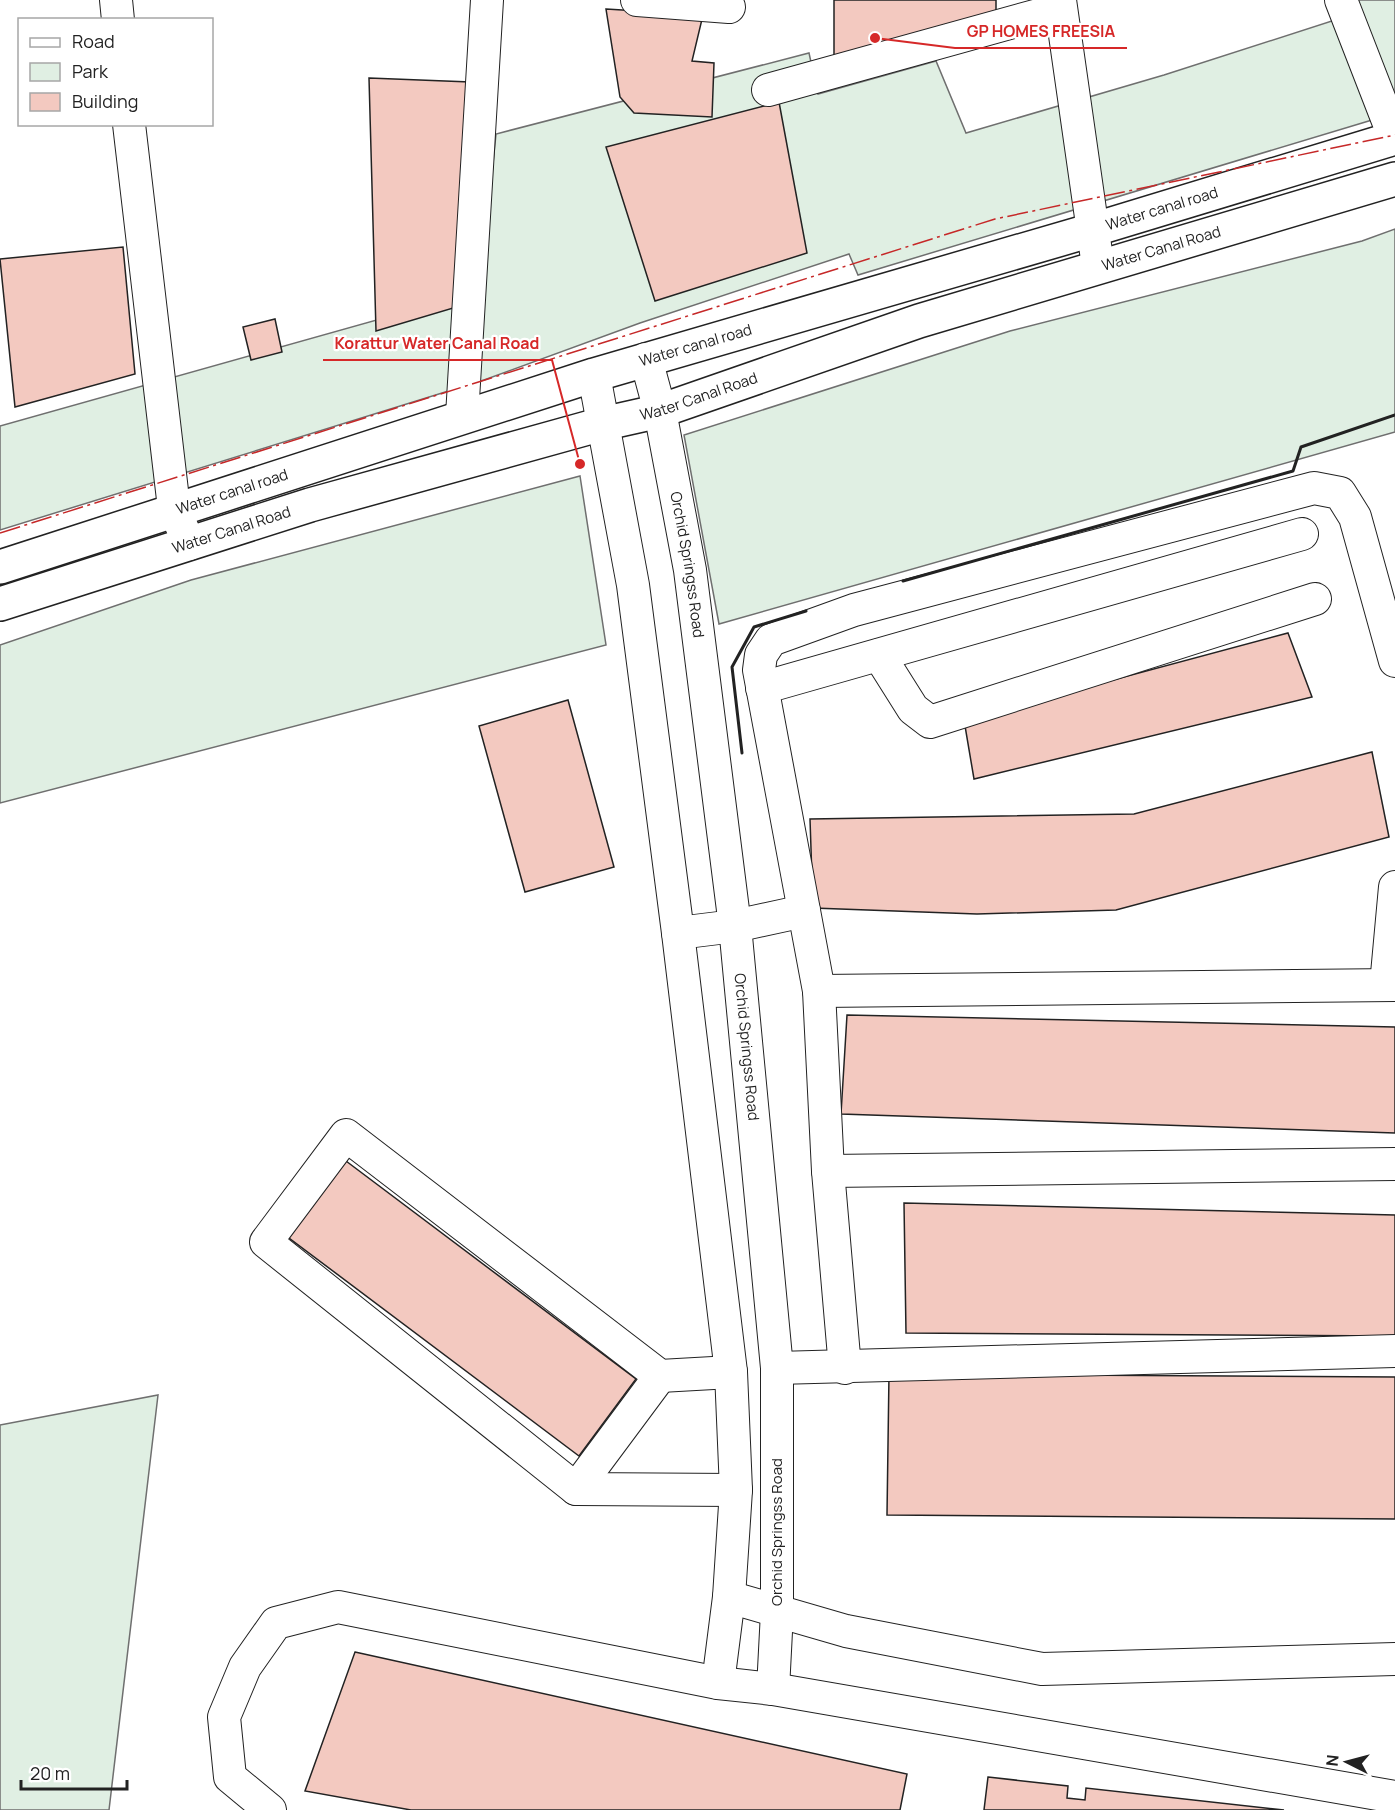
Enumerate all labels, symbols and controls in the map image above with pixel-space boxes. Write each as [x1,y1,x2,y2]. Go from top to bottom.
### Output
callout: GP HOMES FREESIA [955,14,1127,48]
legend [18,18,213,126]
text: GP HOMES FREESIA [967,20,1116,42]
text: Road [72,29,115,53]
text: Park [72,59,109,83]
text: Building [72,89,138,113]
street label: Water canal road [1103,181,1220,235]
street label: Water Canal Road [1099,221,1223,276]
street label: Water canal road [637,319,754,371]
callout: Korattur Water Canal Road [323,326,552,360]
text: Korattur Water Canal Road [335,332,539,354]
street label: Water Canal Road [638,367,760,425]
street label: Water canal road [173,464,291,519]
street label: Orchid Springss Road [665,490,709,639]
street label: Water Canal Road [170,501,293,558]
street label: Orchid Springss Road [730,972,764,1122]
street label: Orchid Springss Road [766,1458,787,1606]
north arrow [1317,1732,1377,1792]
scale bar [21,1753,128,1791]
text: N [1321,1754,1344,1767]
text: 20 m [30,1761,70,1785]

